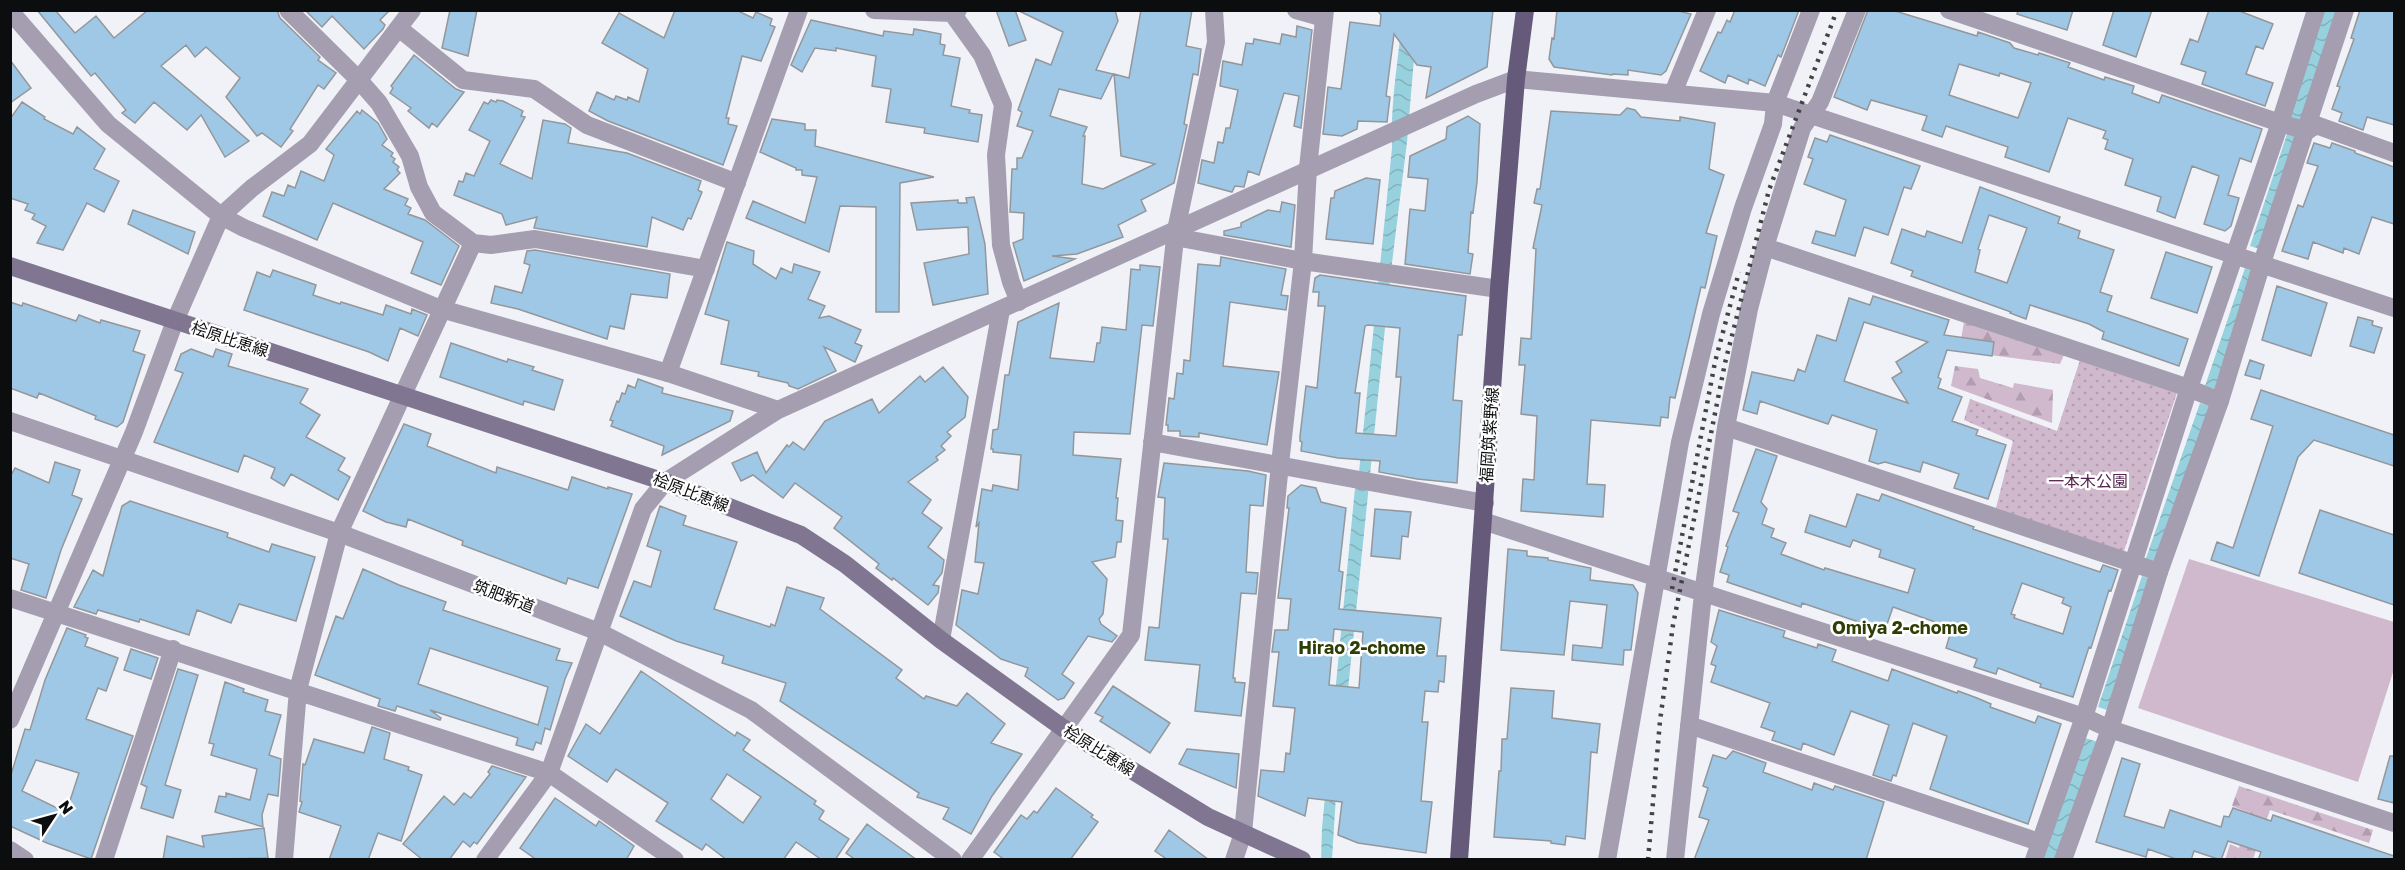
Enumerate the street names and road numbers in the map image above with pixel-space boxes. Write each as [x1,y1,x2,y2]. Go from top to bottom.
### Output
street label: 桧原比恵線 [189,317,271,361]
street label: 福岡筑紫野線 [1476,386,1502,484]
street label: 桧原比恵線 [650,468,732,516]
street label: 筑肥新道 [471,575,537,617]
street label: 桧原比恵線 [1060,720,1138,780]

